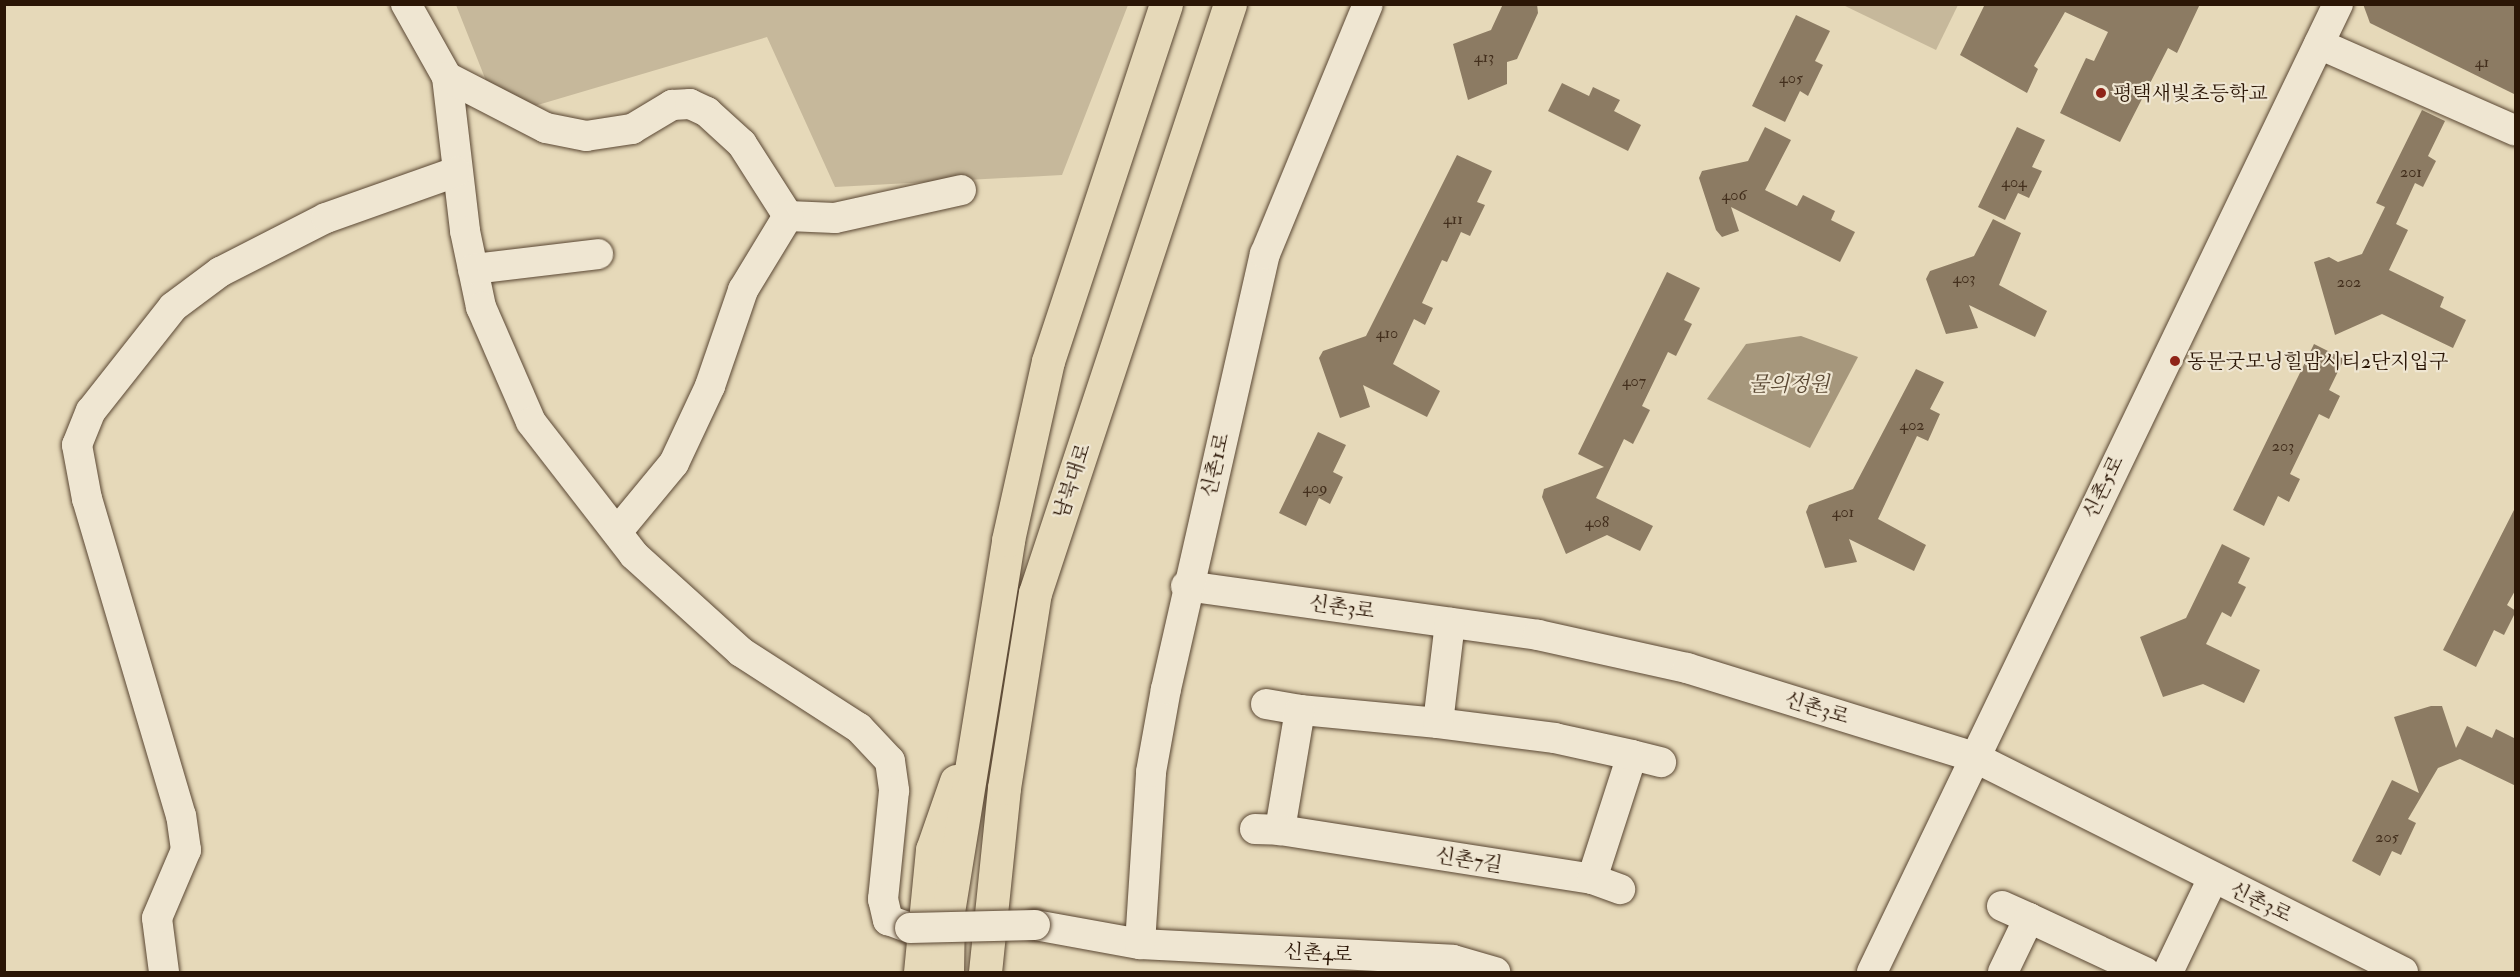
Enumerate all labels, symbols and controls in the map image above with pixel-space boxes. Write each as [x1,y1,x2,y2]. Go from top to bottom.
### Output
house number: 413 [1474,47,1494,67]
house number: 41 [2475,52,2489,72]
house number: 405 [1779,68,1803,88]
place label: 평택새빛초등학교 [2113,81,2268,105]
marker: 평택새빛초등학교 [2094,86,2108,100]
house number: 201 [2400,162,2422,182]
house number: 404 [2001,172,2027,192]
house number: 406 [1722,185,1746,205]
house number: 411 [1443,209,1463,229]
house number: 403 [1953,268,1975,288]
house number: 202 [2337,272,2361,292]
house number: 410 [1376,323,1398,343]
place label: 동문굿모닝힐맘시티2단지입구 [2187,349,2448,373]
marker: 동문굿모닝힐맘시티2단지입구 [2168,354,2182,368]
house number: 407 [1622,371,1646,391]
water label: 물의정원 [1748,372,1830,398]
house number: 402 [1900,415,1924,435]
street label: 신촌1로 [1196,431,1234,499]
house number: 203 [2272,436,2294,456]
street label: 남북대로 [1049,441,1095,521]
street label: 신촌5로 [2078,452,2128,522]
house number: 409 [1302,478,1328,498]
house number: 401 [1832,502,1854,522]
house number: 408 [1585,512,1609,532]
street label: 신촌3로 [1308,591,1376,623]
street label: 신촌3로 [1782,687,1852,729]
house number: 205 [2375,827,2399,847]
street label: 신촌7길 [1434,843,1504,877]
street label: 신촌3로 [2226,877,2296,927]
street label: 신촌4로 [1283,939,1353,967]

